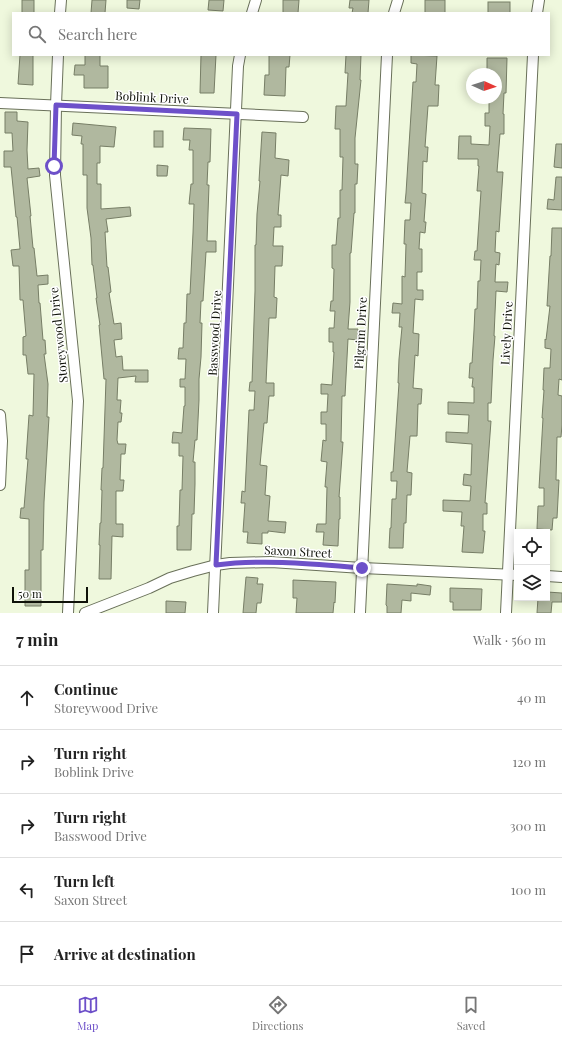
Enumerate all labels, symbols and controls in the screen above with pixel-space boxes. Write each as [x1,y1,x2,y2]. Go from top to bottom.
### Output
search box [12,12,550,56]
icon: search [26,23,48,45]
text: Search here [58,24,137,44]
north arrow [466,68,502,104]
street label: Boblink Drive [115,87,189,107]
route start [45,157,63,175]
street label: Storeywood Drive [45,286,71,384]
street label: Basswood Drive [204,290,224,376]
street label: Pilgrim Drive [350,297,370,369]
street label: Lively Drive [496,301,516,365]
map controls [514,529,550,601]
button: locate [514,529,550,565]
street label: Saxon Street [264,541,333,561]
route end [353,559,371,577]
button: layers [514,565,550,601]
scale bar [12,585,88,604]
text: 50 m [18,586,42,601]
text: 7 min [16,628,59,650]
text: Walk · 560 m [473,631,546,648]
text: Continue [54,679,118,699]
icon: ahead [16,687,38,709]
text: 40 m [517,689,546,706]
text: Storeywood Drive [54,699,158,716]
text: Turn right [54,743,127,763]
icon: right [16,751,38,773]
text: 120 m [512,753,546,770]
text: Boblink Drive [54,763,134,780]
text: Turn right [54,807,127,827]
icon: right [16,815,38,837]
text: 300 m [510,817,546,834]
text: Basswood Drive [54,827,147,844]
text: Turn left [54,871,115,891]
icon: left [16,879,38,901]
text: 100 m [511,881,546,898]
text: Saxon Street [54,891,127,908]
icon: arrive [16,943,38,965]
text: Arrive at destination [54,944,196,964]
tab: Map [77,994,99,1033]
tab: Directions [252,994,303,1033]
tab: Saved [457,994,485,1033]

